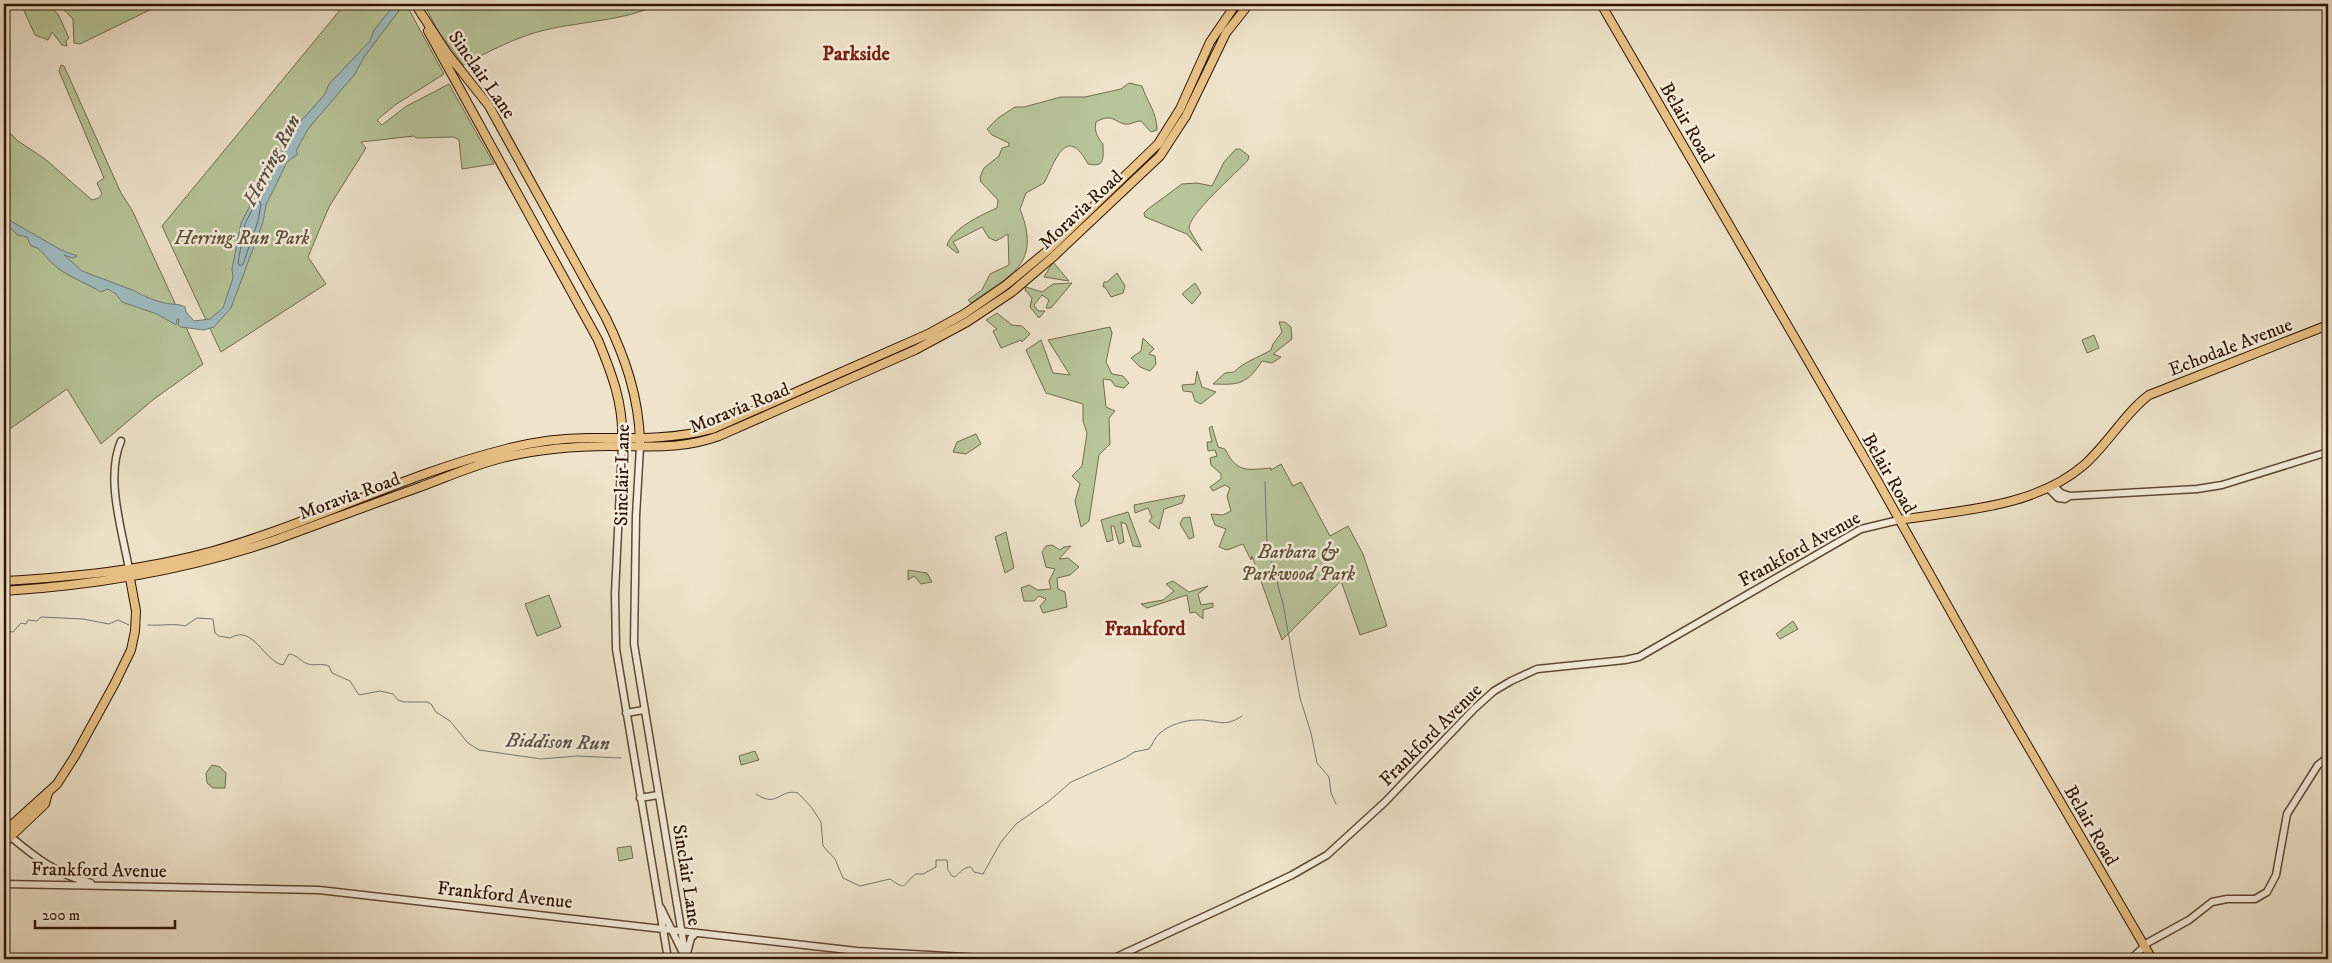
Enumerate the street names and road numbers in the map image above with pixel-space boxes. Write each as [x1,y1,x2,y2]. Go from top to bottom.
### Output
street label: Sinclair Lane [443,26,521,123]
street label: Belair Road [1654,78,1719,168]
street label: Moravia Road [1034,165,1128,255]
street label: Echodale Avenue [2165,313,2296,382]
street label: Moravia Road [686,378,794,439]
street label: Sinclair Lane [610,424,635,526]
street label: Belair Road [1856,429,1921,519]
street label: Moravia Road [296,467,404,525]
street label: Frankford Avenue [1735,506,1865,592]
street label: Frankford Avenue [1375,679,1487,791]
street label: Belair Road [2058,781,2123,871]
street label: Sinclair Lane [667,823,706,928]
street label: Frankford Avenue [31,858,167,883]
street label: Frankford Avenue [436,877,574,914]

